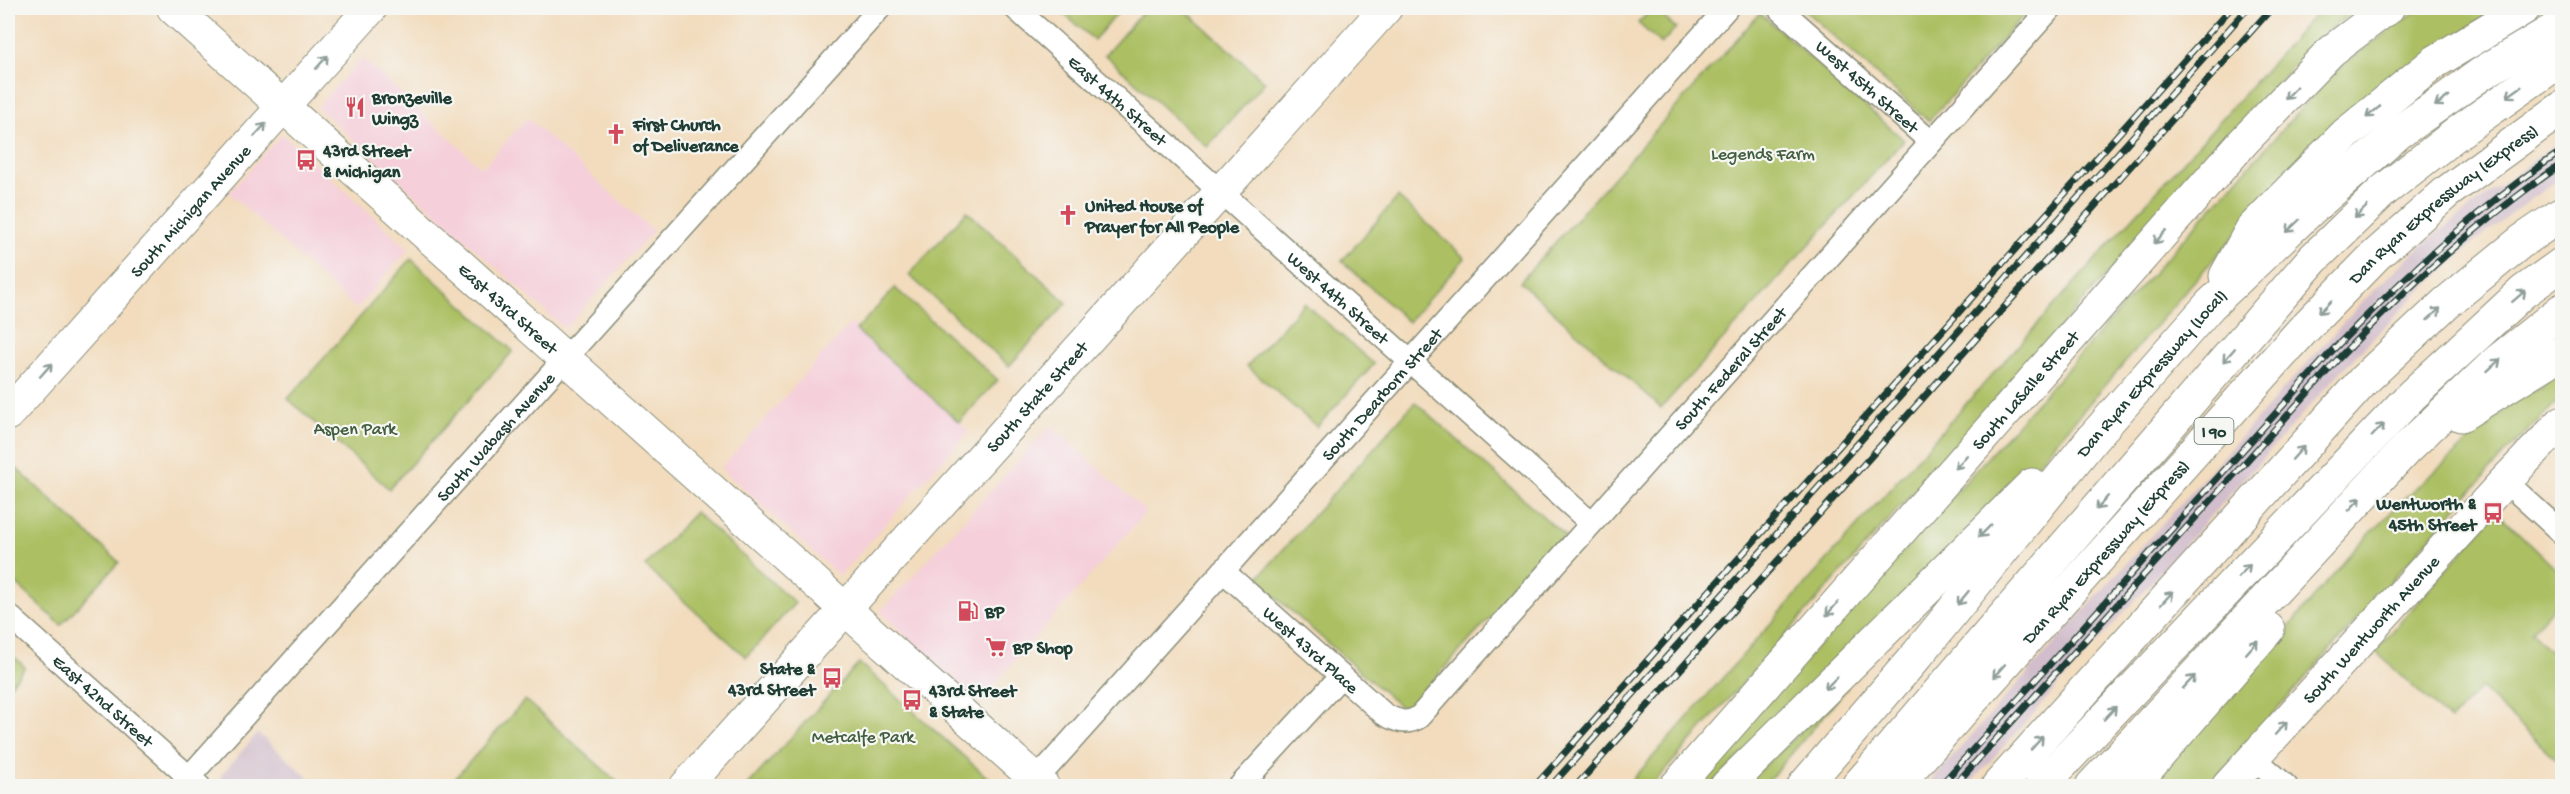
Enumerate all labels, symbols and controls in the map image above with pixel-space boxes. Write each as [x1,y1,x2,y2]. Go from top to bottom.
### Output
street label: West 45th Street [1810,37,1923,140]
street label: East 44th Street [1062,52,1171,153]
one-way arrow [315,55,329,70]
one-way arrow [2283,85,2298,100]
one-way arrow [2507,86,2523,98]
place label: Bronzeville Wingz [371,89,452,131]
restaurant icon: Bronzeville Wingz [343,95,367,119]
one-way arrow [2435,95,2451,108]
one-way arrow [2365,106,2381,119]
place label: First Church of Deliverance [632,116,739,158]
street label: Dan Ryan Expressway (Express) [2345,121,2543,290]
church icon: First Church of Deliverance [604,122,628,146]
one-way arrow [253,123,267,138]
street label: South Michigan Avenue [127,141,257,283]
place label: 43rd Street & Michigan [322,142,412,184]
park label: Legends Farm [1711,145,1815,166]
bus stop icon: 43rd Street & Michigan [294,148,318,172]
place label: United House of Prayer for All People [1084,197,1240,239]
church icon: United House of Prayer for All People [1056,203,1080,227]
one-way arrow [2354,205,2369,220]
one-way arrow [2285,219,2300,233]
one-way arrow [2153,229,2166,245]
street label: West 44th Street [1282,248,1393,351]
street label: East 43rd Street [453,260,562,361]
street label: Dan Ryan Expressway (Local) [2073,286,2233,463]
one-way arrow [2511,289,2527,302]
one-way arrow [2318,299,2333,314]
street label: South Federal Street [1671,302,1793,436]
one-way arrow [2427,307,2442,321]
street label: South Dearborn Street [1318,324,1449,466]
street label: South LaSalle Street [1969,326,2086,455]
street label: South State Street [983,337,1095,458]
one-way arrow [2222,347,2236,362]
one-way arrow [2486,358,2501,372]
one-way arrow [39,363,53,378]
street label: South Wabash Avenue [433,368,561,507]
road number: I 90 [2194,418,2234,444]
park label: Aspen Park [314,420,398,441]
one-way arrow [2371,423,2385,438]
one-way arrow [2291,446,2305,461]
one-way arrow [1954,454,1968,469]
street label: Dan Ryan Expressway (Express) [2018,456,2195,650]
one-way arrow [2095,495,2109,510]
place label: Wentworth & 45th Street [2375,495,2478,537]
one-way arrow [2348,496,2362,511]
bus stop icon: Wentworth & 45th Street [2481,501,2505,525]
one-way arrow [1977,524,1992,538]
street label: South Wentworth Avenue [2300,552,2446,709]
one-way arrow [2237,564,2251,579]
one-way arrow [1957,590,1970,606]
one-way arrow [2160,591,2174,606]
fuel station icon: BP [956,599,980,623]
one-way arrow [1825,601,1839,616]
place label: BP [984,603,1005,624]
street label: West 43rd Place [1257,603,1362,700]
supermarket icon: BP Shop [984,635,1008,659]
place label: BP Shop [1012,639,1073,660]
one-way arrow [2245,640,2259,655]
street label: East 42nd Street [47,652,158,754]
place label: State & 43rd Street [727,660,817,702]
one-way arrow [1992,663,2006,678]
bus stop icon: State & 43rd Street [820,666,844,690]
one-way arrow [2182,675,2196,690]
one-way arrow [1824,676,1839,690]
place label: 43rd Street & State [928,682,1018,724]
bus stop icon: 43rd Street & State [900,688,924,712]
one-way arrow [2103,706,2117,721]
one-way arrow [2274,720,2288,735]
park label: Metcalfe Park [812,728,916,749]
one-way arrow [2030,736,2044,751]

